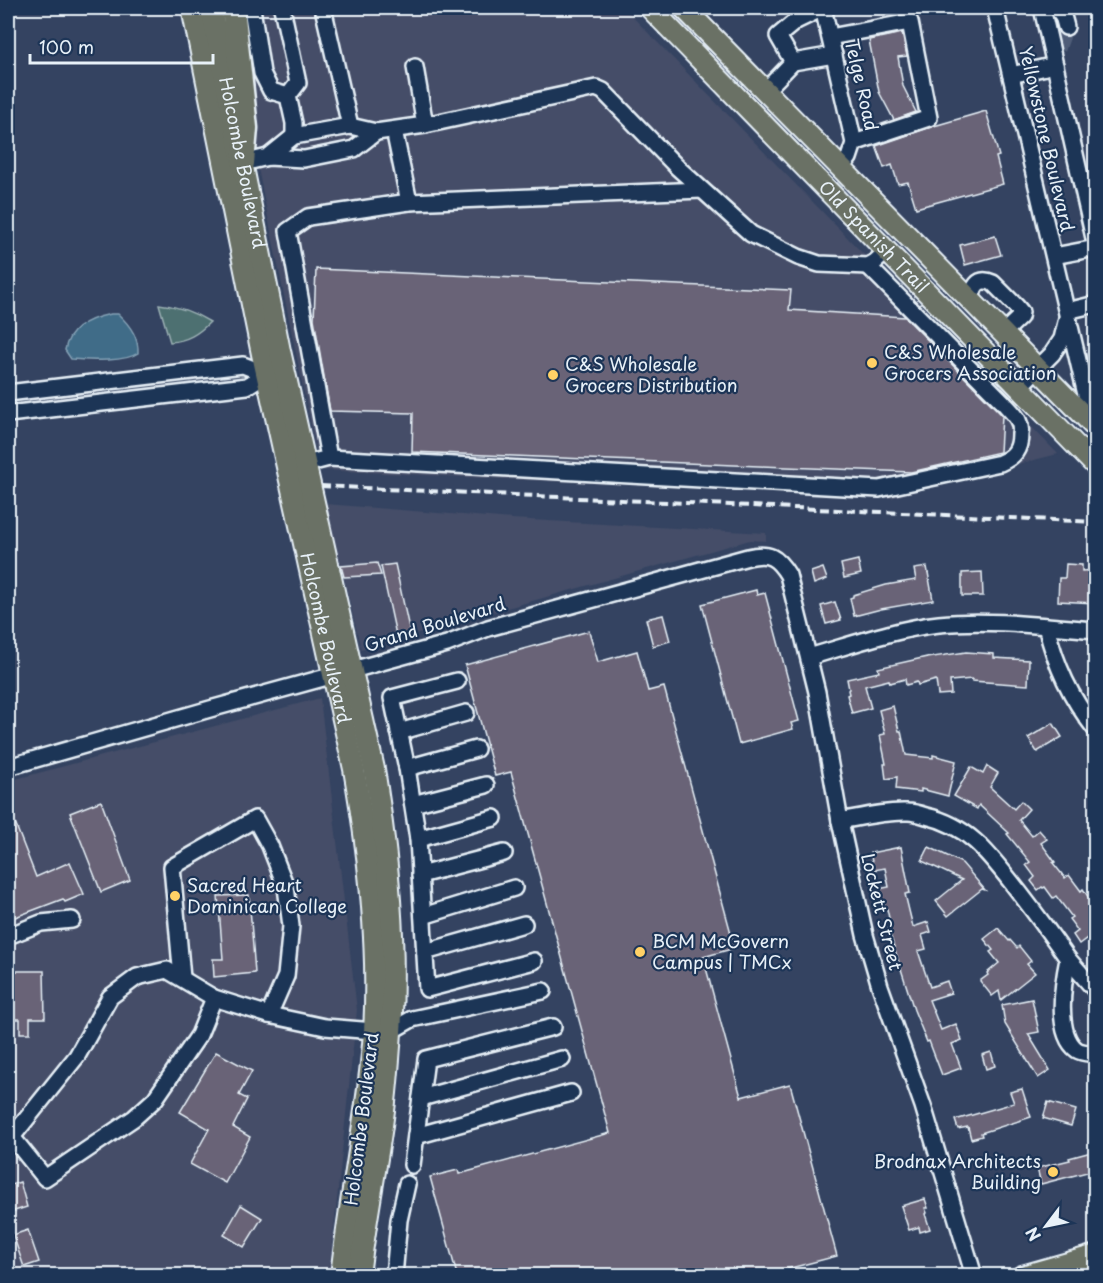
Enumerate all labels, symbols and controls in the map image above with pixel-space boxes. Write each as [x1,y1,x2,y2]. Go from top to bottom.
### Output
scale bar [30,27,213,65]
text: 100 m [39,33,94,60]
street label: Telge Road [839,36,886,133]
street label: Yellowstone Boulevard [1013,43,1082,234]
street label: Holcombe Boulevard [213,74,274,251]
street label: Old Spanish Trail [813,174,936,299]
place label: C&S Wholesale Grocers Association [884,338,1057,386]
place label: C&S Wholesale Grocers Distribution [565,350,738,398]
marker: C&S Wholesale Grocers Association [865,356,879,370]
marker: C&S Wholesale Grocers Distribution [546,368,560,382]
street label: Holcombe Boulevard [294,550,359,726]
street label: Grand Boulevard [361,589,508,658]
street label: Lockett Street [855,850,910,973]
place label: Sacred Heart Dominican College [187,871,347,919]
marker: Sacred Heart Dominican College [168,889,182,903]
place label: BCM McGovern Campus | TMCx [652,927,792,975]
marker: BCM McGovern Campus | TMCx [633,945,647,959]
street label: Holcombe Boulevard [336,1031,385,1207]
place label: Brodnax Architects Building [874,1147,1041,1195]
marker: Brodnax Architects Building [1046,1165,1060,1179]
north arrow [1016,1196,1076,1256]
text: N [1019,1223,1046,1246]

